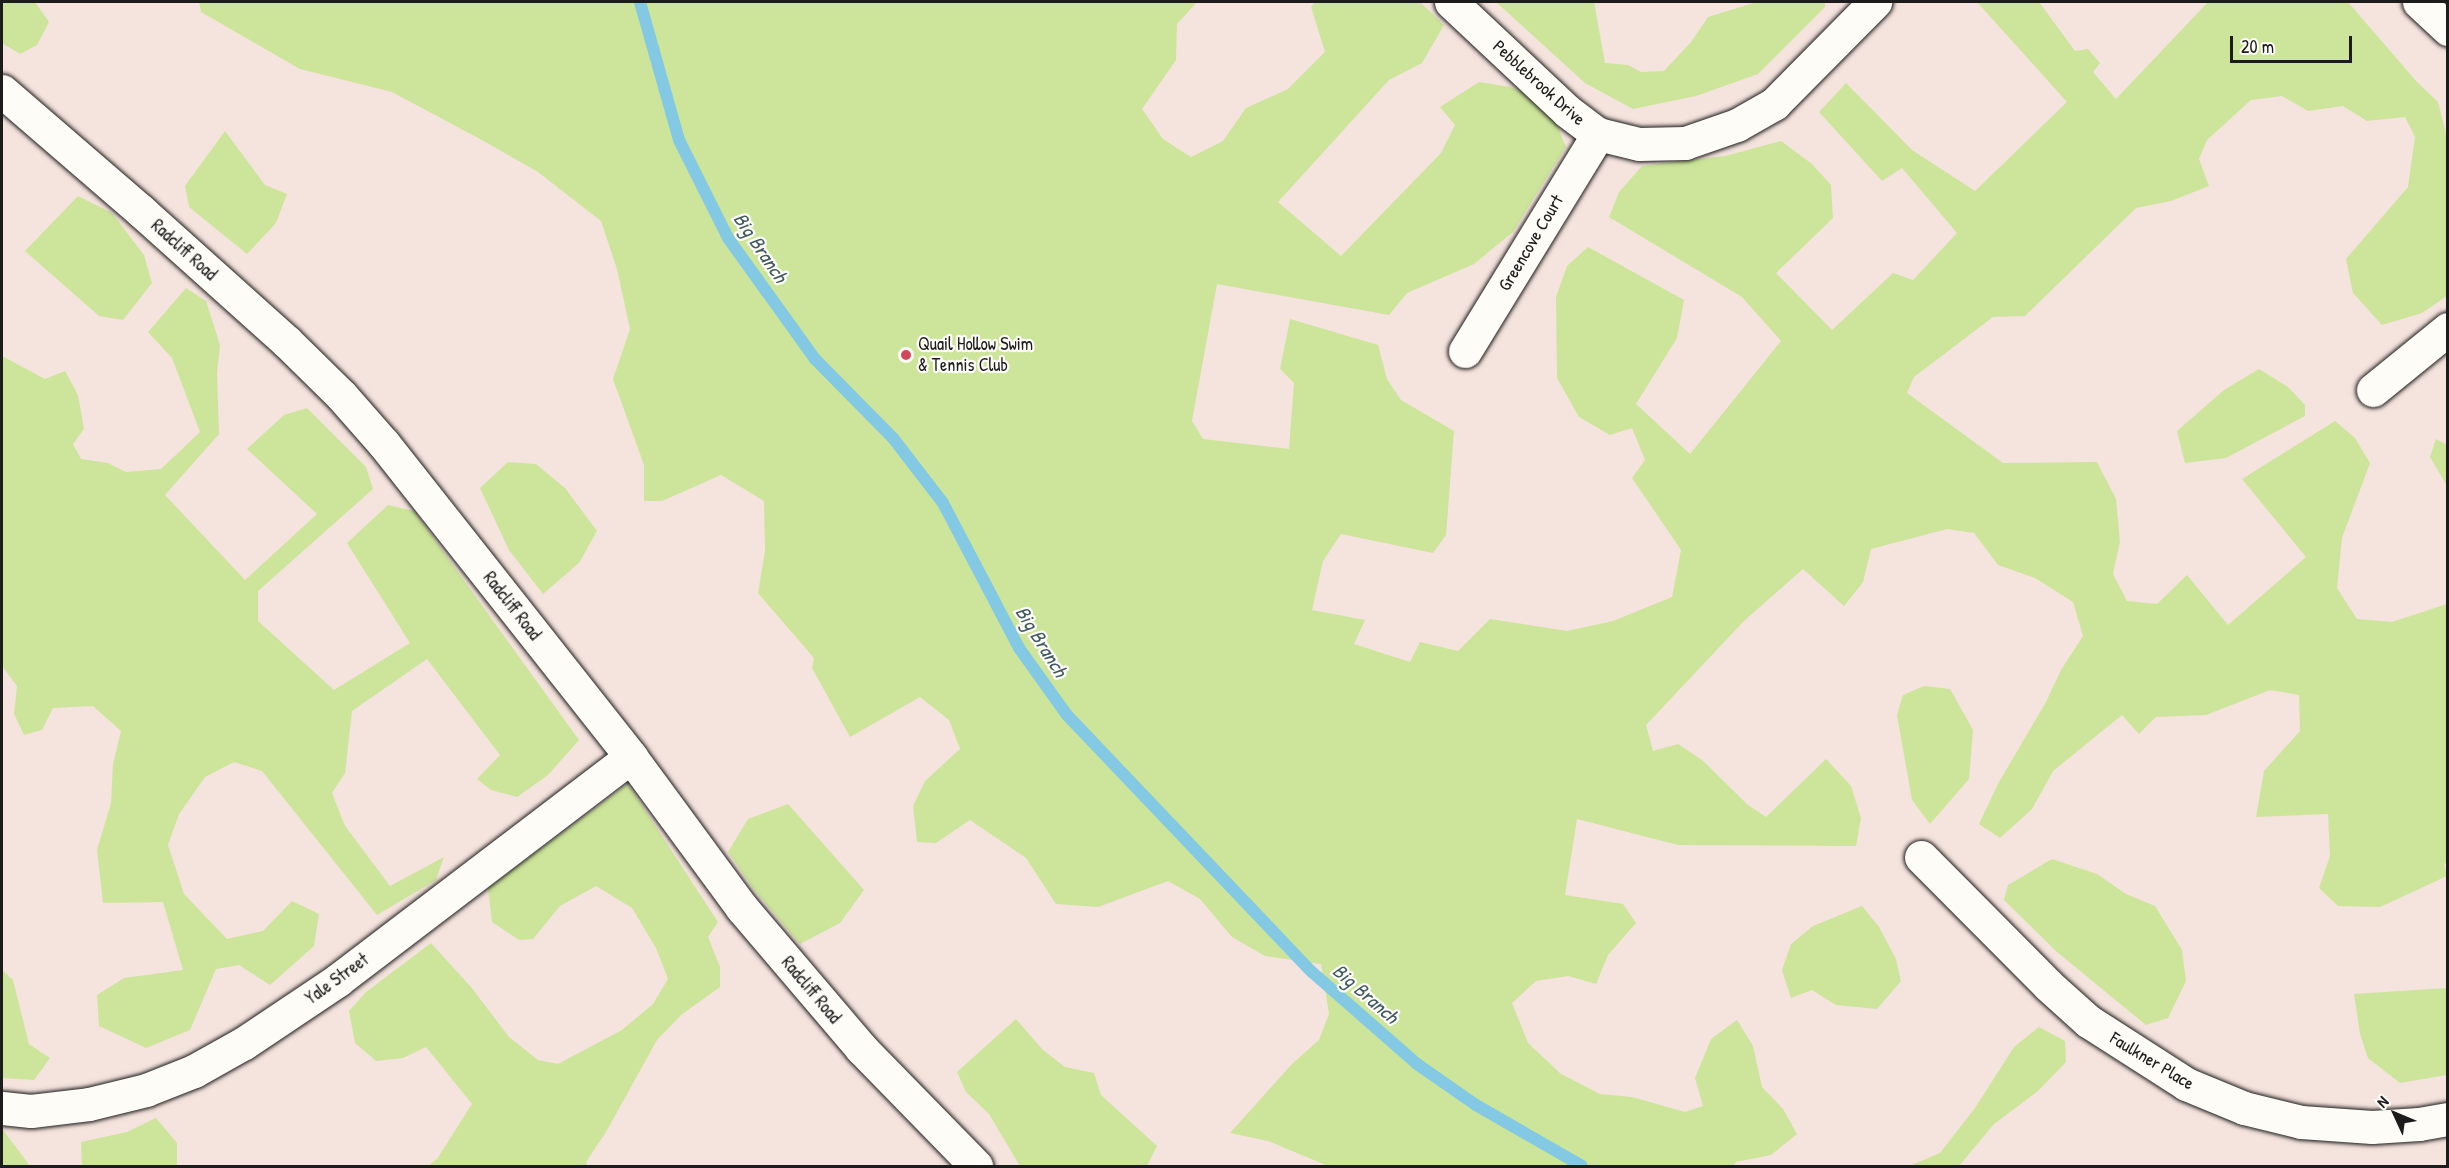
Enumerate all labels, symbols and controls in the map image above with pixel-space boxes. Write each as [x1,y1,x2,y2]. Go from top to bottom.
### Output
scale bar [2233,24,2354,62]
text: 20 m [2241,34,2274,59]
street label: Pebblebrook Drive [1488,36,1590,130]
street label: Greencove Court [1494,191,1568,295]
water label: Big Branch [729,208,793,286]
street label: Radcliff Road [147,215,221,285]
place label: Quail Hollow Swim & Tennis Club [918,334,1033,376]
marker: Quail Hollow Swim & Tennis Club [899,348,913,362]
street label: Radcliff Road [479,567,545,645]
water label: Big Branch [1011,601,1073,681]
street label: Yale Street [301,949,373,1009]
street label: Radcliff Road [777,952,845,1028]
water label: Big Branch [1328,958,1404,1028]
street label: Faulkner Place [2106,1027,2198,1095]
north arrow [2365,1084,2425,1144]
text: N [2371,1091,2393,1112]

